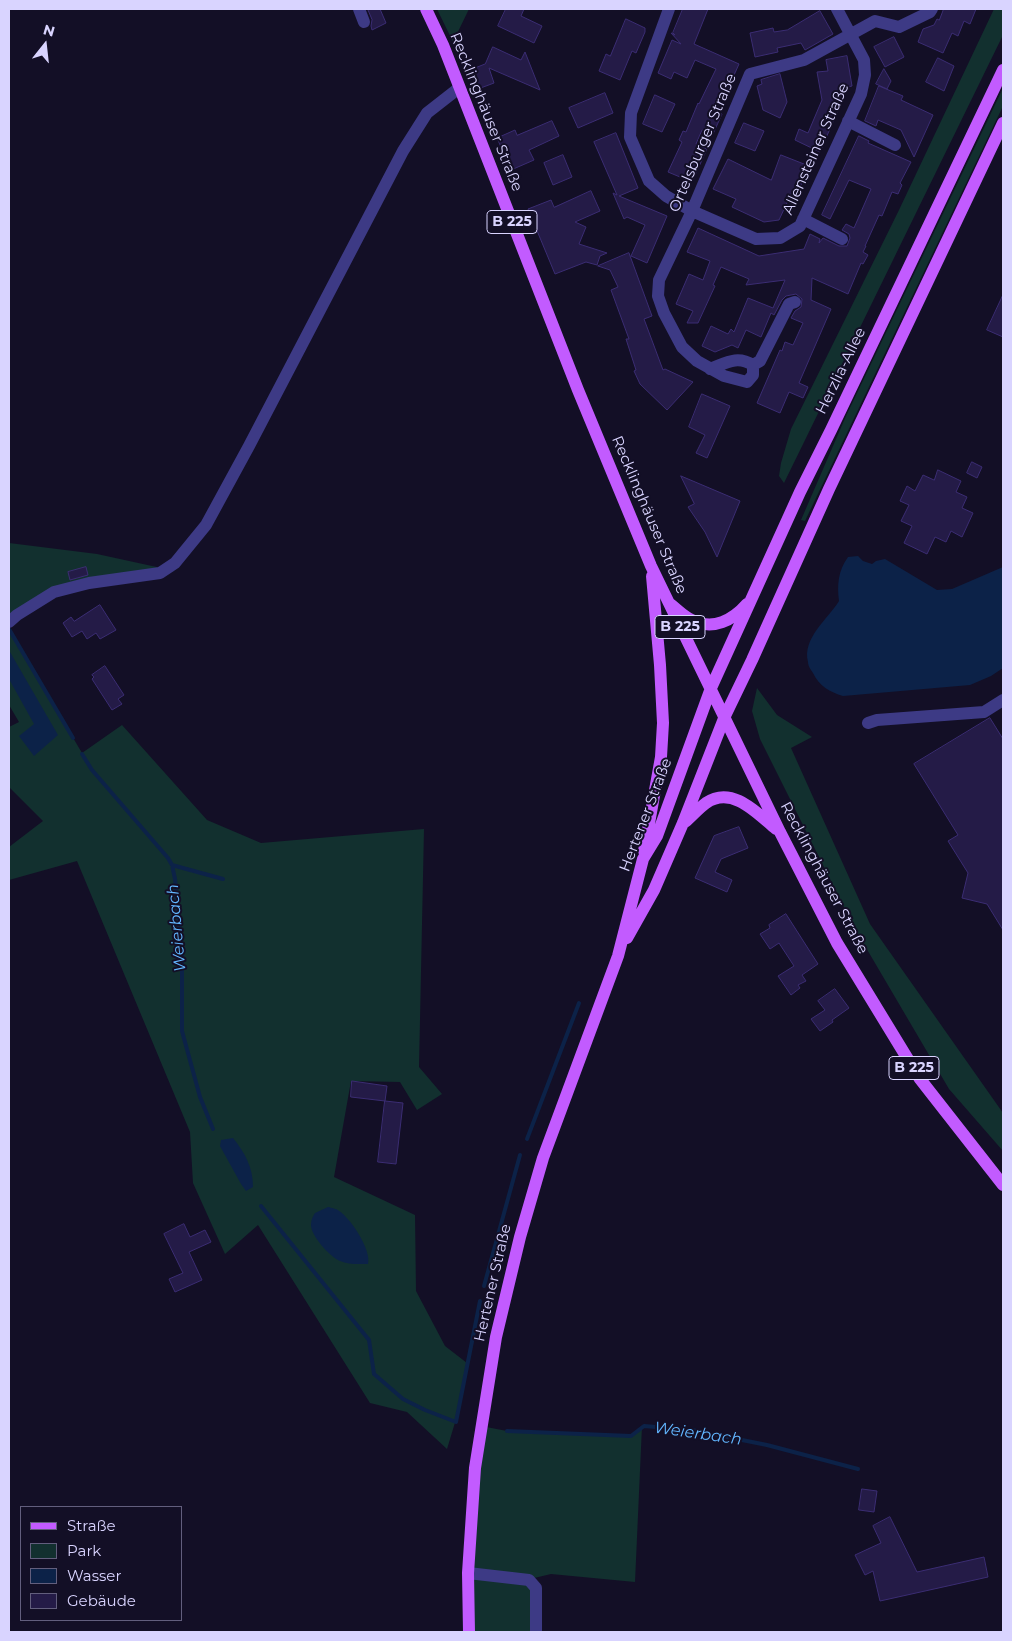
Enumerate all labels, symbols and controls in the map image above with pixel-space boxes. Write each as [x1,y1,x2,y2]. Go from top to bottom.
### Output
north arrow [20,20,70,70]
text: N [41,20,57,41]
street label: Recklinghäuser Straße [446,30,526,194]
street label: Ortelsburger Straße [666,71,740,215]
street label: Allensteiner Straße [779,80,853,218]
road number: B 225 [487,210,537,233]
street label: Herzlia-Allee [812,325,870,417]
street label: Recklinghäuser Straße [608,433,690,597]
road number: B 225 [655,616,705,638]
street label: Hertener Straße [616,756,676,874]
street label: Recklinghäuser Straße [776,799,872,957]
water label: Weierbach [164,883,190,973]
road number: B 225 [889,1056,939,1080]
street label: Hertener Straße [471,1222,515,1344]
water label: Weierbach [653,1418,743,1450]
legend [20,1506,182,1621]
text: Straße [67,1516,116,1535]
text: Park [67,1541,101,1560]
text: Wasser [67,1566,121,1585]
text: Gebäude [67,1591,136,1610]

